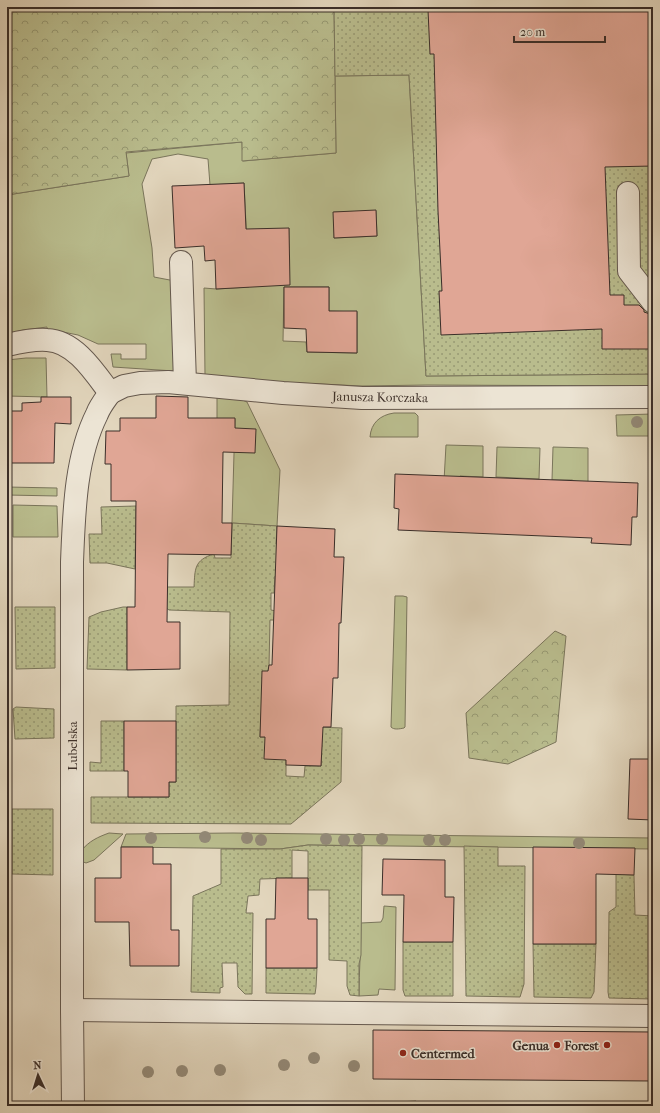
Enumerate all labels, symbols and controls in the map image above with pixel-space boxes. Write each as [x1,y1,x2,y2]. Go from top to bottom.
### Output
scale bar [514,18,605,44]
text: 20 m [520,25,545,39]
street label: Janusza Korczaka [331,389,429,405]
street label: Lubelska [65,720,80,771]
place label: Genua [513,1038,550,1053]
place label: Forest [563,1038,599,1053]
marker: Genua [552,1040,562,1050]
marker: Forest [602,1040,612,1050]
place label: Centermed [411,1046,475,1061]
marker: Centermed [398,1048,408,1058]
north arrow [18,1055,58,1095]
text: N [33,1059,43,1072]

